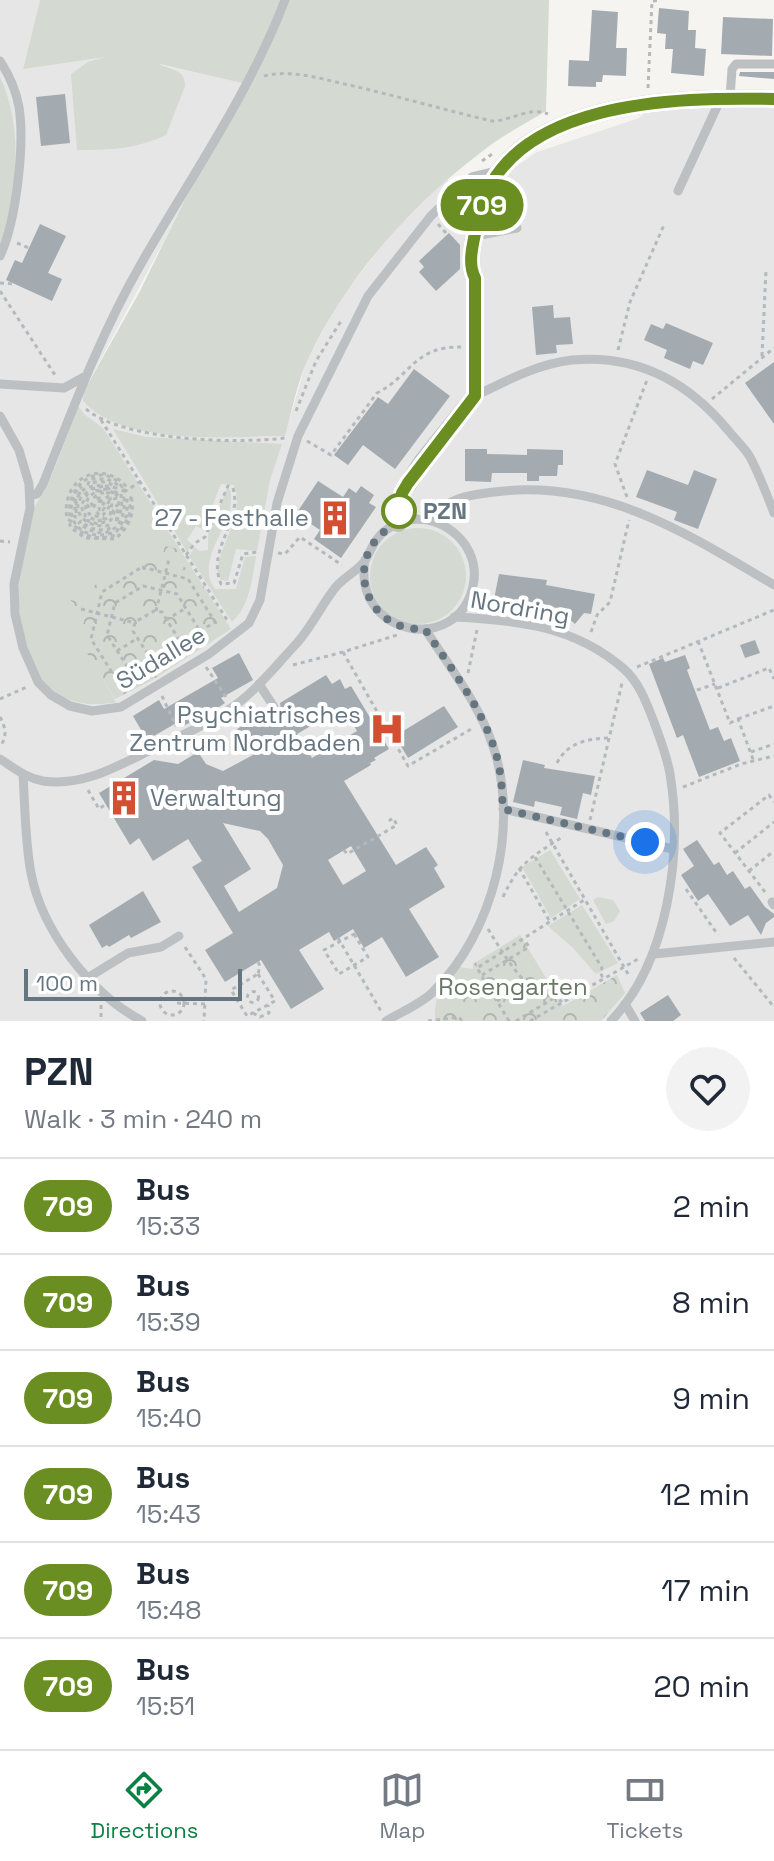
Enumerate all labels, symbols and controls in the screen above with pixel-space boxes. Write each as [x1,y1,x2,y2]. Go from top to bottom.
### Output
line badge: 709 [436,179,528,231]
text: 709 [457,187,507,223]
marker: PZN [382,494,416,528]
place label: PZN [423,495,467,526]
building icon: 27 - Festhalle [316,499,354,537]
place label: 27 - Festhalle [154,502,309,533]
street label: Nordring [468,584,572,631]
street label: Südallee [110,619,211,696]
place label: Psychiatrisches Zentrum Nordbaden [129,699,361,758]
hospital icon: Psychiatrisches Zentrum Nordbaden [368,710,406,748]
building icon: Verwaltung [105,779,143,817]
place label: Verwaltung [150,782,282,813]
your location [625,822,665,862]
scale bar [24,965,242,1001]
text: 100 m [36,969,98,997]
park label: Rosengarten [438,971,588,1002]
button: heart [666,1047,750,1131]
text: PZN [24,1048,94,1096]
text: Walk · 3 min · 240 m [24,1102,262,1136]
text: Bus [136,1170,190,1209]
text: 2 min [673,1187,750,1226]
text: 709 [43,1188,93,1224]
text: 15:33 [136,1209,200,1243]
text: Bus [136,1266,190,1305]
text: 8 min [672,1283,750,1322]
text: 709 [43,1284,93,1320]
text: 15:39 [136,1305,201,1339]
text: Bus [136,1362,190,1401]
text: 9 min [672,1379,750,1418]
text: 709 [43,1380,93,1416]
text: 15:40 [136,1401,202,1435]
text: Bus [136,1458,190,1497]
text: 12 min [660,1475,750,1514]
text: 709 [43,1476,93,1512]
text: 15:43 [136,1497,201,1531]
text: Bus [136,1554,190,1593]
text: 17 min [661,1571,750,1610]
text: 709 [43,1572,93,1608]
text: 15:48 [136,1593,201,1627]
text: Bus [136,1650,190,1689]
text: 20 min [653,1667,750,1706]
text: 709 [43,1668,93,1704]
text: 15:51 [136,1689,195,1723]
tab: Directions [91,1768,198,1844]
tab: Map [380,1768,425,1844]
tab: Tickets [607,1768,683,1844]

